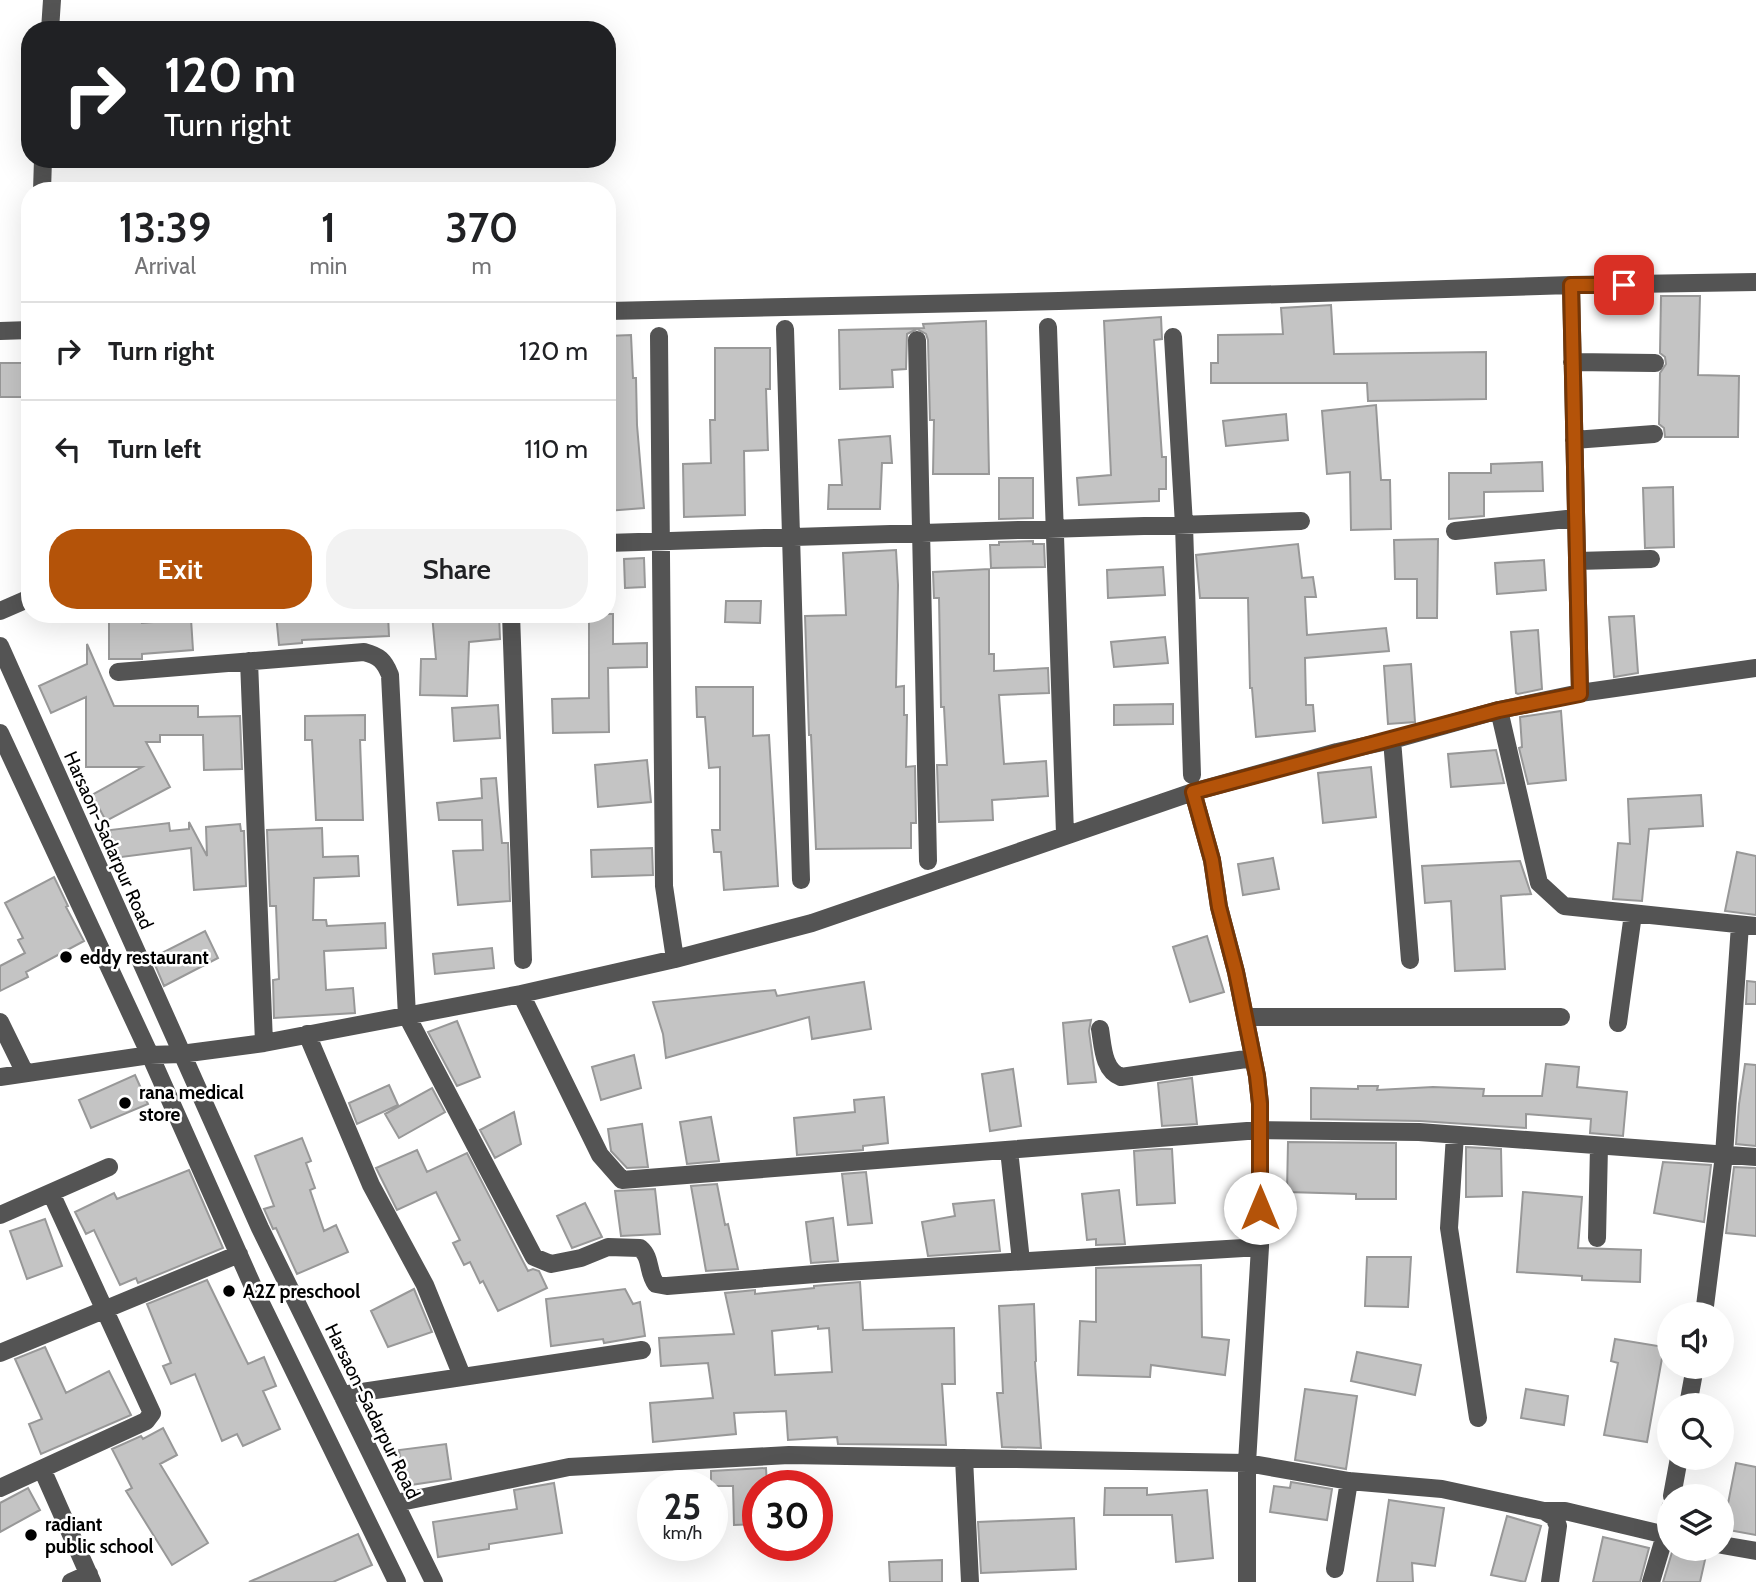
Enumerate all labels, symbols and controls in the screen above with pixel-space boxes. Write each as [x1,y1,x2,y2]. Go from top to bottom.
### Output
text: 120 m [164,45,296,104]
icon: right [49,49,140,140]
text: Turn right [164,105,291,144]
text: 13:39 [119,201,212,253]
text: 1 [321,201,336,253]
text: 370 [445,201,518,253]
text: Arrival [135,252,196,280]
text: min [309,252,347,280]
text: m [472,252,492,280]
pin [1594,255,1654,315]
icon: arrive [1605,266,1643,304]
icon: right [49,332,87,370]
text: Turn right [108,335,214,367]
text: 120 m [519,335,588,367]
icon: left [49,430,87,468]
text: Turn left [108,433,201,465]
text: 110 m [524,433,588,465]
button: Exit [49,529,312,609]
button: Share [326,529,588,609]
street label: Harsaon-Sadarpur Road [59,748,158,933]
place label: eddy restaurant [80,946,209,969]
marker: eddy restaurant [58,949,74,965]
place label: rana medical store [139,1081,244,1126]
marker: rana medical store [117,1095,133,1111]
position arrow [1223,1171,1297,1245]
place label: A2Z preschool [243,1280,360,1303]
marker: A2Z preschool [221,1283,237,1299]
map controls [1657,1302,1734,1561]
button: sound [1657,1302,1734,1379]
street label: Harsaon-Sadarpur Road [320,1320,425,1503]
button: search [1657,1393,1734,1470]
speed limit sign: 30 [742,1470,833,1561]
button: layers [1657,1484,1734,1561]
text: 25 [664,1485,701,1528]
place label: radiant public school [45,1513,154,1558]
text: km/h [663,1522,702,1544]
marker: radiant public school [23,1527,39,1543]

